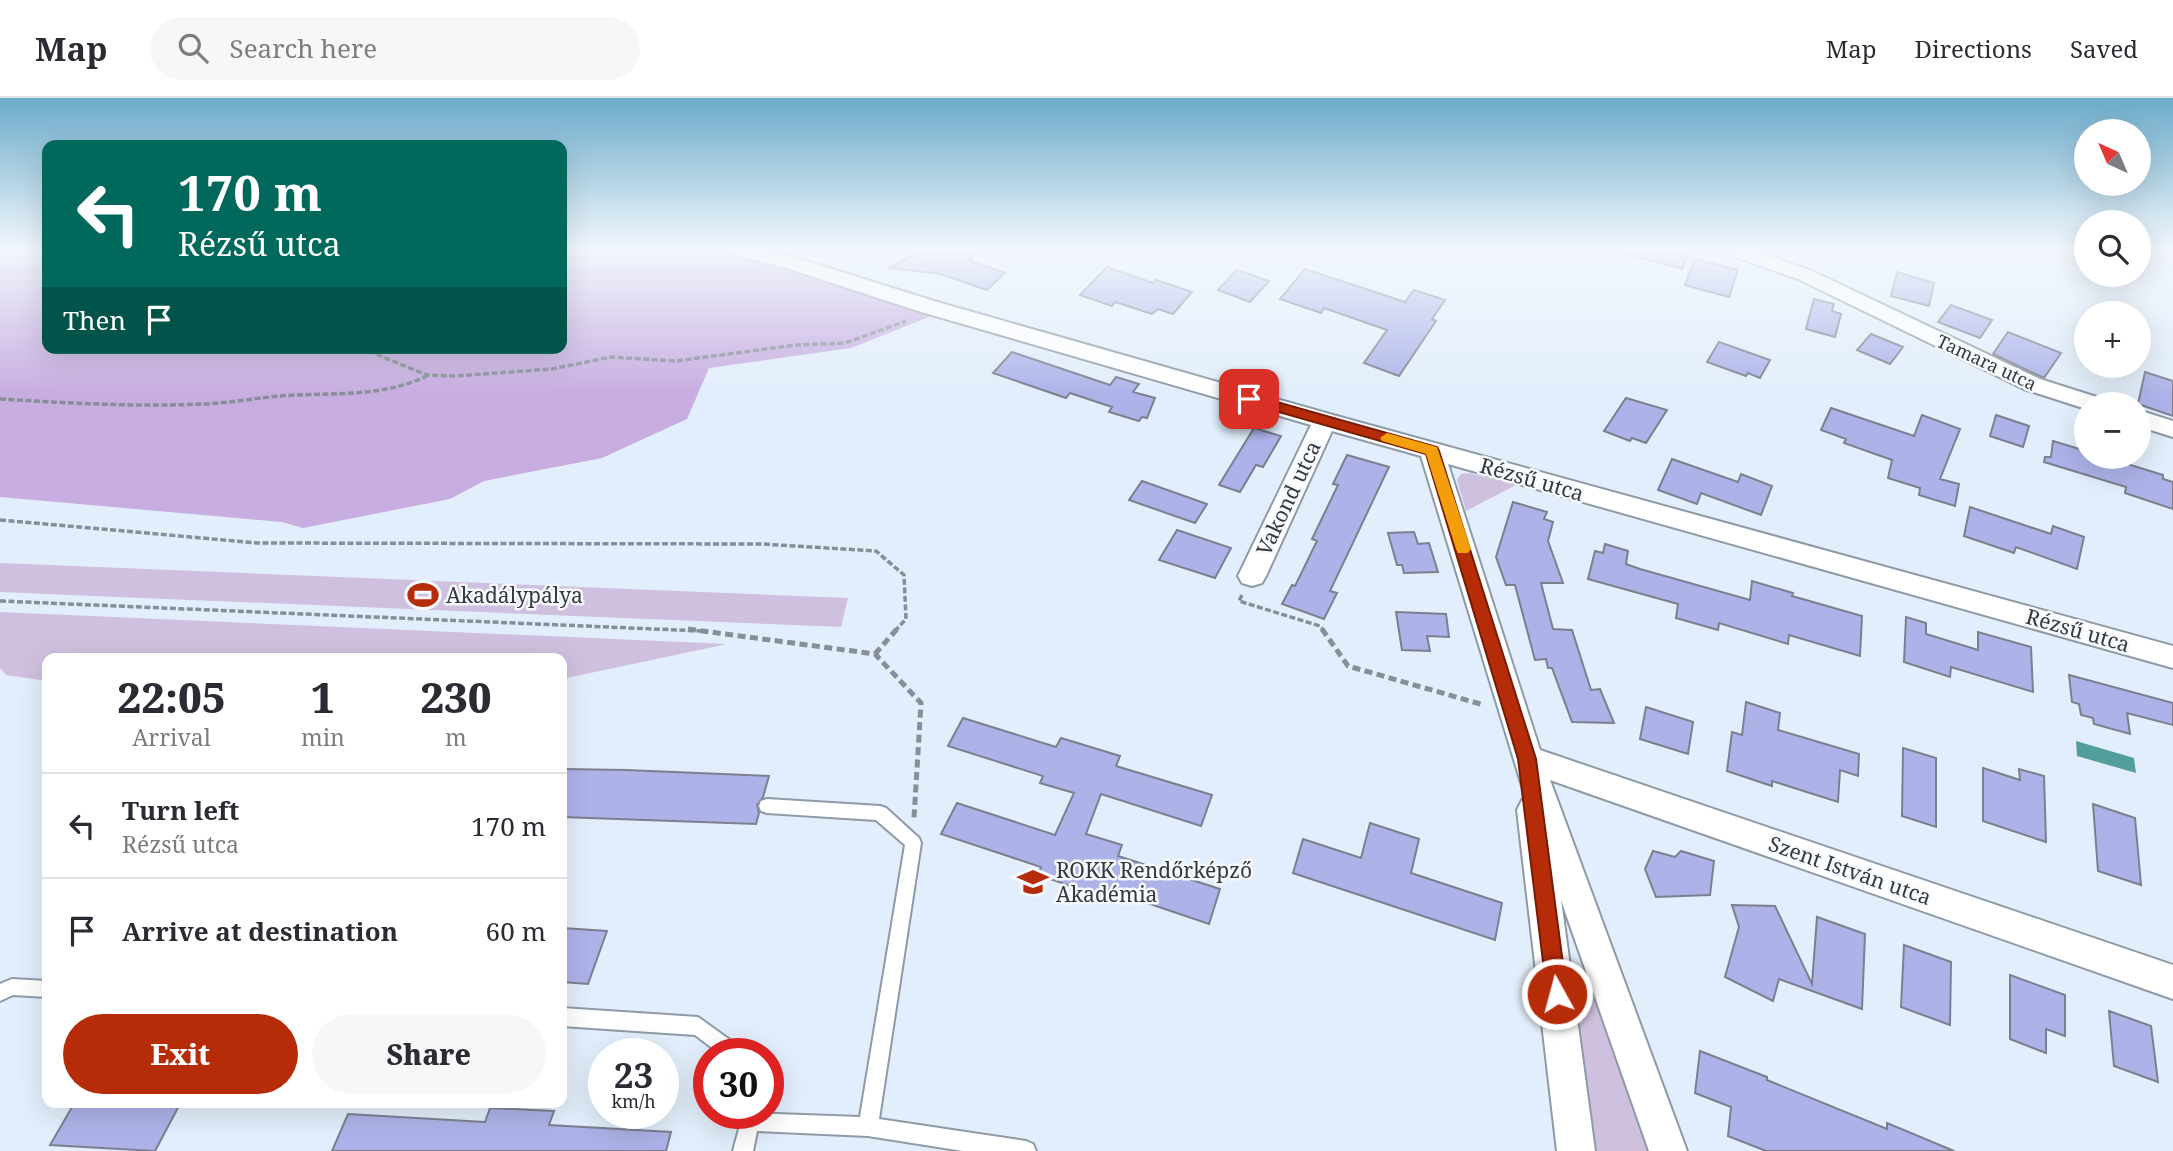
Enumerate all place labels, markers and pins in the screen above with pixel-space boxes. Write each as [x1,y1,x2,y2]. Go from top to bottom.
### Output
pin [1219,369,1279,429]
sports icon: Akadálypálya [406,578,440,612]
place label: Akadálypálya [446,581,583,609]
place label: ROKK Rendőrképző Akadémia [1056,856,1252,908]
school or university icon: ROKK Rendőrképző Akadémia [1016,865,1050,899]

